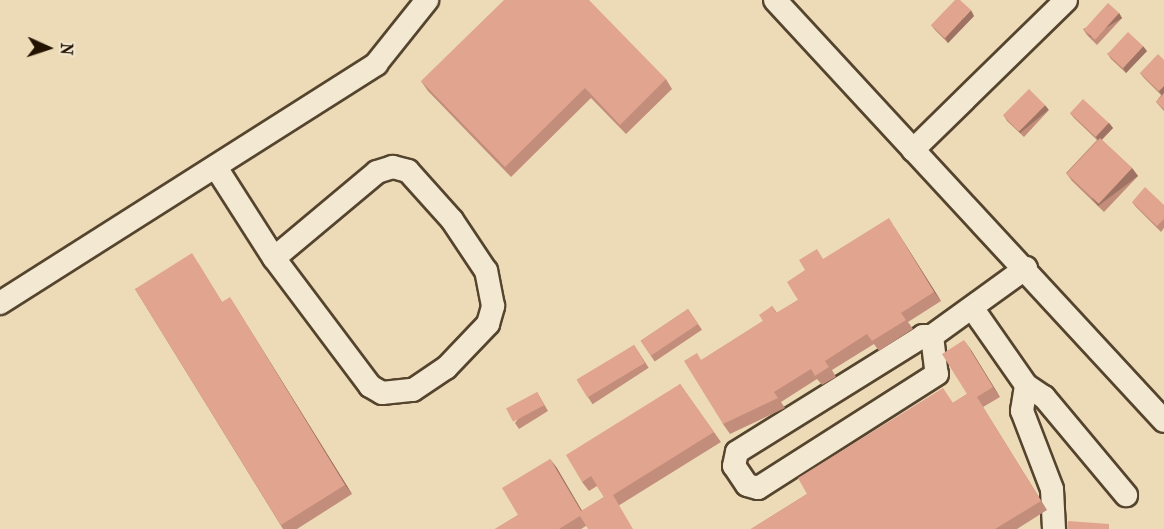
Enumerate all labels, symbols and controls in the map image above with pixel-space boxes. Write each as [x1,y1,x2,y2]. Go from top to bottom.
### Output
north arrow [18,18,78,78]
text: N [57,42,76,56]

